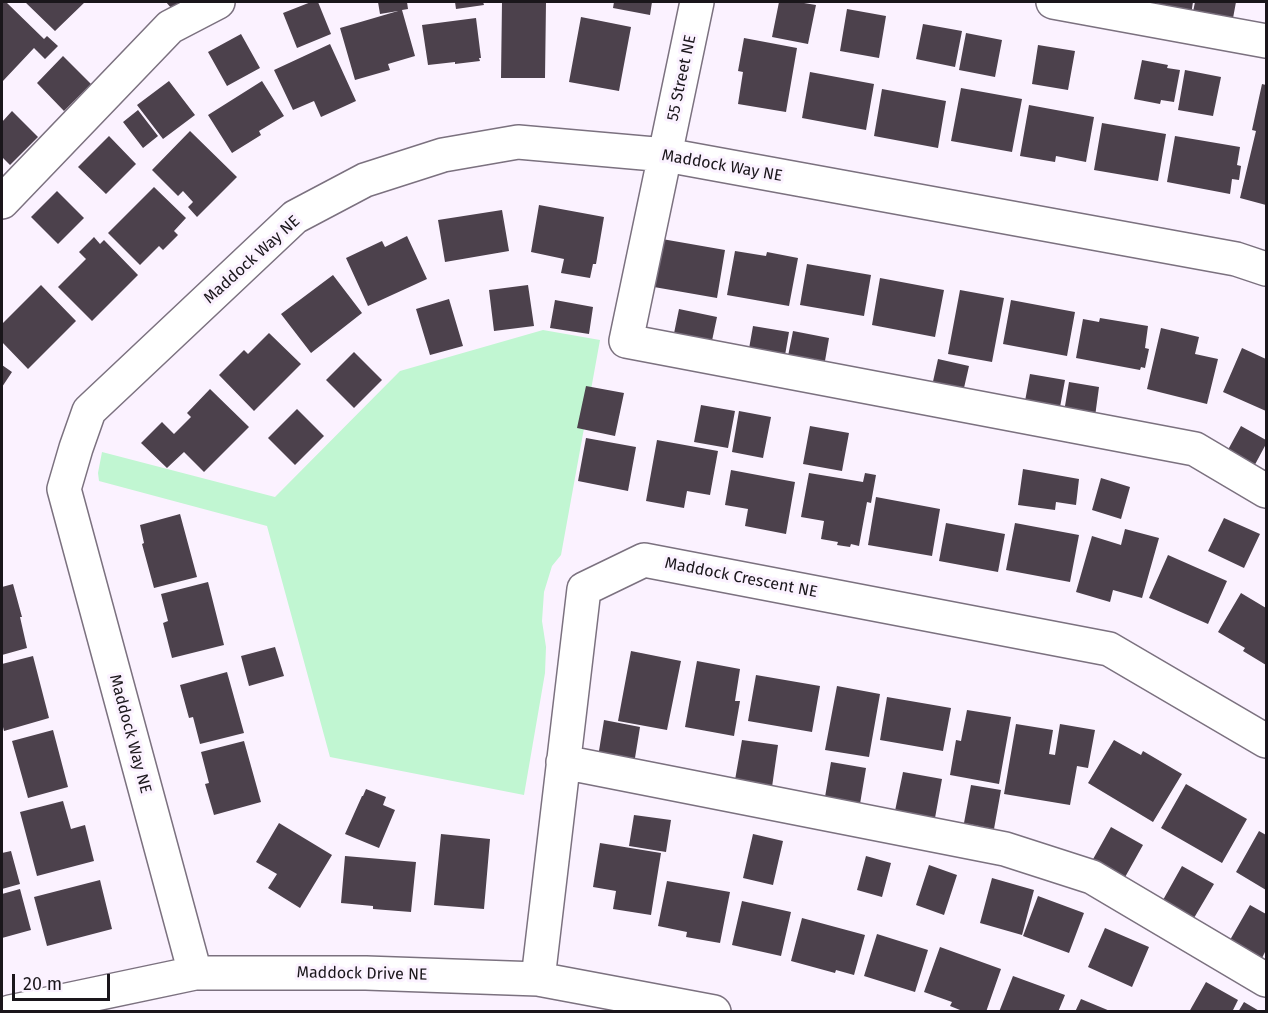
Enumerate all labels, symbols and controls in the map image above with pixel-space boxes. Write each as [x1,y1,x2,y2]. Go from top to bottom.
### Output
street label: 55 Street NE [664,33,700,123]
street label: Maddock Way NE [660,146,784,186]
street label: Maddock Way NE [200,212,304,308]
street label: Maddock Crescent NE [663,554,819,602]
street label: Maddock Way NE [105,672,155,796]
scale bar [15,962,112,1000]
street label: Maddock Drive NE [296,963,428,985]
text: 20 m [23,973,62,995]

